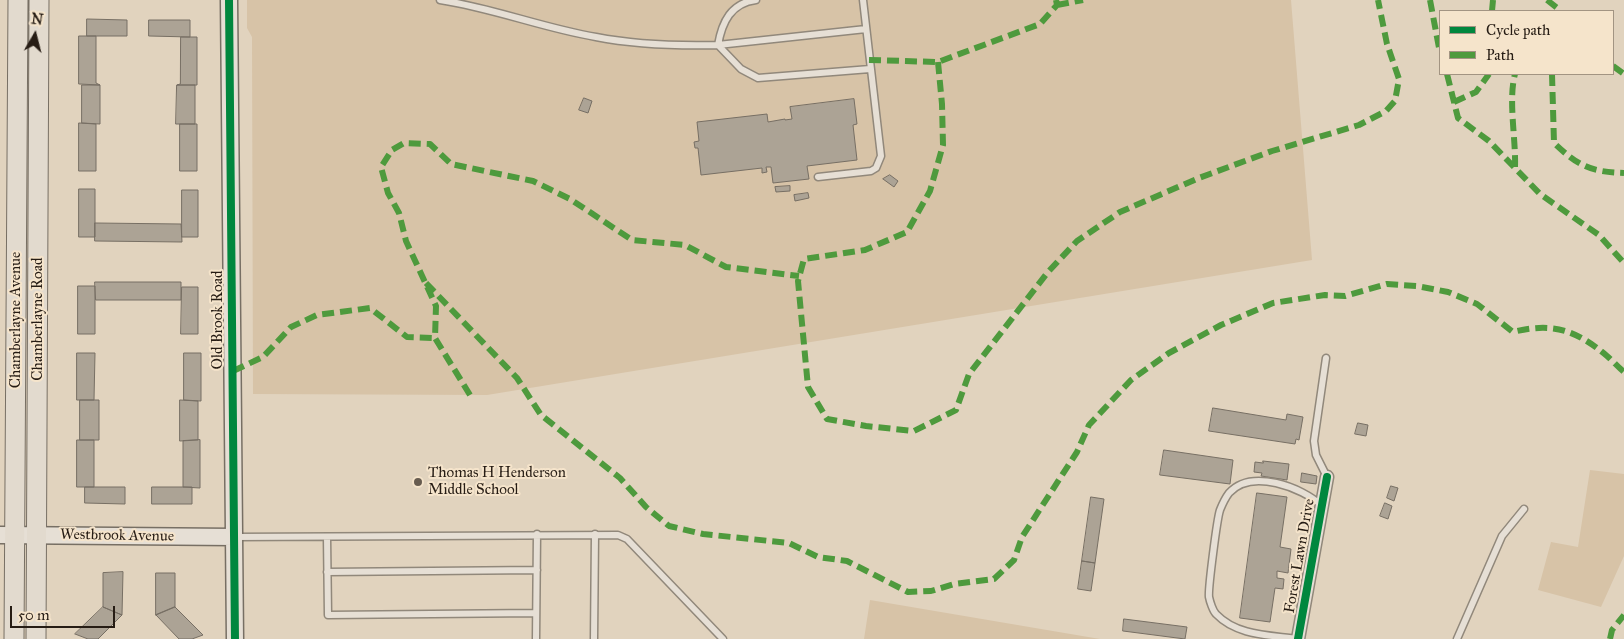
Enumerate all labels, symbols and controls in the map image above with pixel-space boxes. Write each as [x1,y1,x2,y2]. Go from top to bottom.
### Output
north arrow [10,10,60,60]
text: N [30,10,44,29]
legend [1439,10,1614,75]
text: Cycle path [1486,21,1550,39]
text: Path [1486,46,1514,64]
street label: Chamberlayne Avenue [7,252,25,388]
street label: Chamberlayne Road [29,257,47,381]
street label: Old Brook Road [209,270,227,370]
place label: Thomas H Henderson Middle School [428,464,566,499]
marker: Thomas H Henderson Middle School [412,476,424,488]
street label: Forest Lawn Drive [1281,497,1319,615]
street label: Westbrook Avenue [60,526,174,546]
scale bar [12,596,118,628]
text: 50 m [18,606,50,624]

